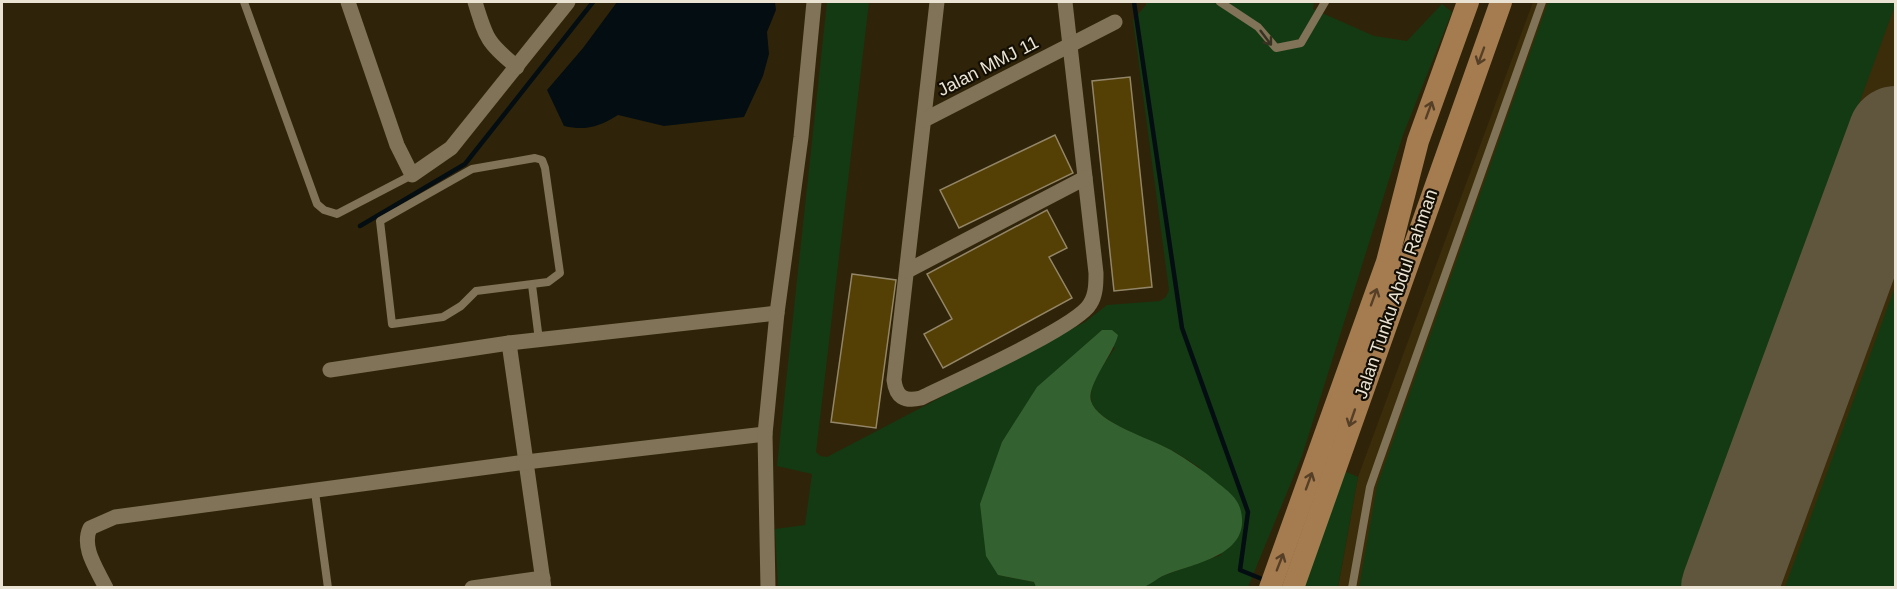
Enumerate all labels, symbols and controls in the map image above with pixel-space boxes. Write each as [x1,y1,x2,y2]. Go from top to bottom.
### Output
one-way arrow [1259,30,1272,46]
street label: Jalan MMJ 11 [934,32,1042,100]
one-way arrow [1475,47,1486,65]
one-way arrow [1425,101,1436,120]
street label: Jalan Tunku Abdul Rahman [1351,187,1441,401]
one-way arrow [1370,288,1381,307]
one-way arrow [1346,408,1357,427]
one-way arrow [1304,472,1315,491]
one-way arrow [1275,553,1286,572]

